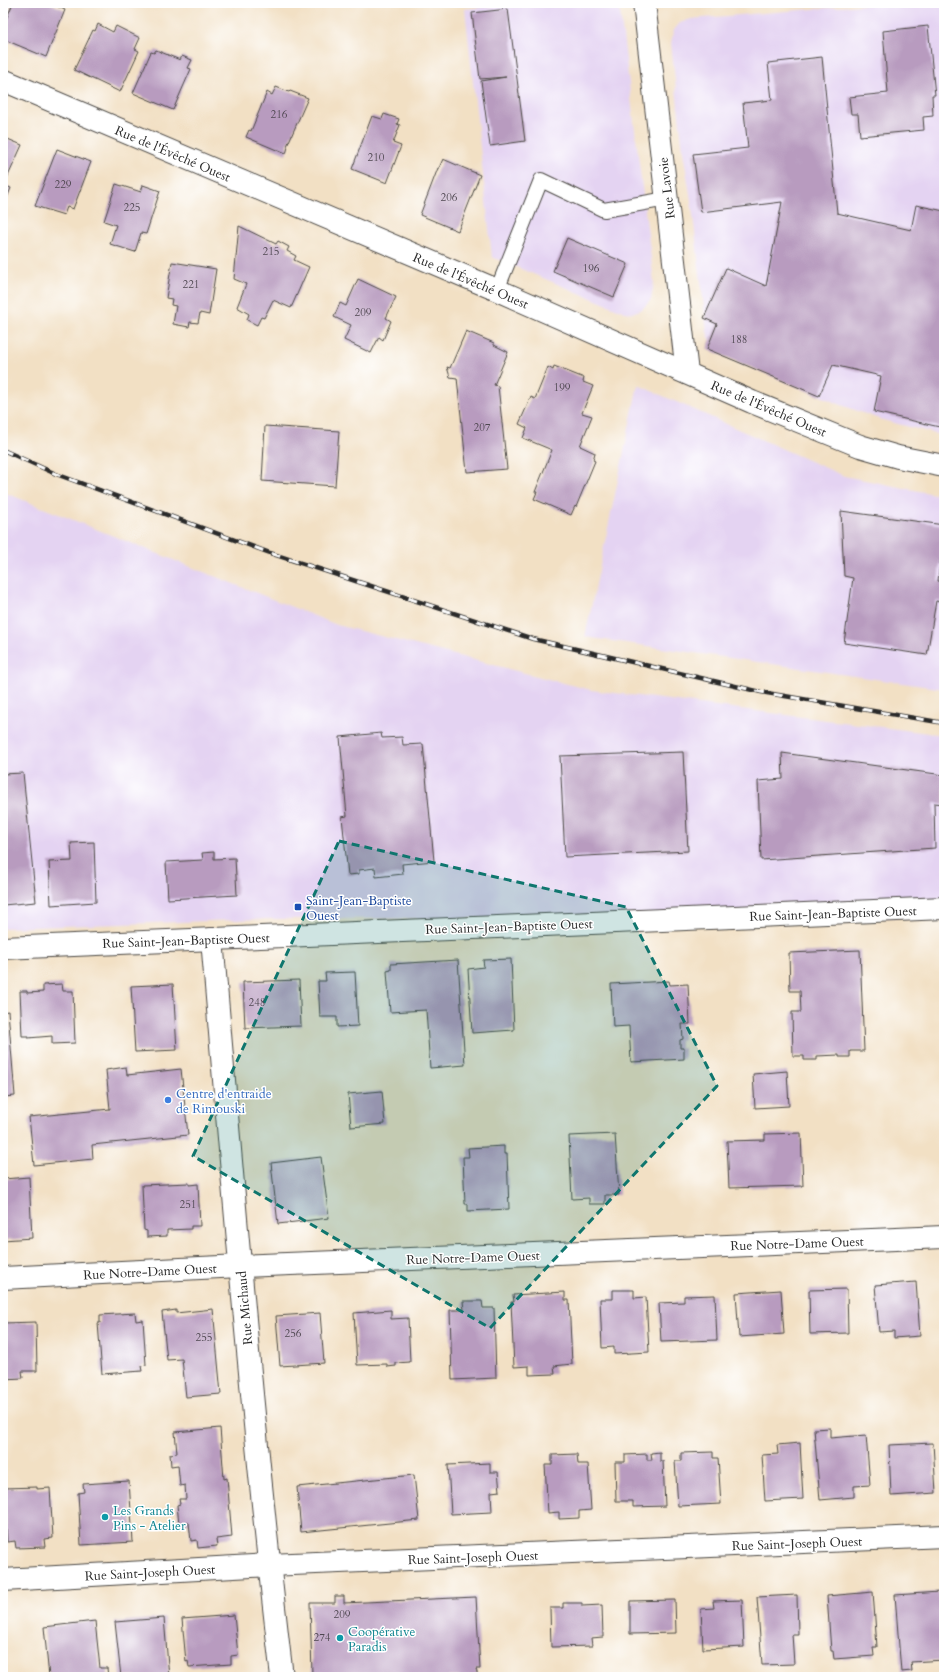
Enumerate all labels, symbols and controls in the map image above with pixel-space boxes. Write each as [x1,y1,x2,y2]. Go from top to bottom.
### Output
house number: 216 [271,107,288,122]
street label: Rue de l'Évêché Ouest [112,121,233,186]
house number: 210 [368,150,385,165]
street label: Rue Lavoie [654,156,680,220]
house number: 229 [55,177,72,192]
house number: 206 [441,190,458,205]
house number: 225 [124,200,140,215]
house number: 215 [263,244,279,259]
street label: Rue de l'Évêché Ouest [410,248,531,313]
house number: 196 [583,261,600,276]
house number: 221 [183,277,199,292]
house number: 209 [355,305,372,320]
house number: 188 [731,332,747,347]
street label: Rue de l'Évêché Ouest [708,376,829,441]
house number: 199 [554,380,571,395]
house number: 207 [474,420,491,435]
place label: Saint-Jean-Baptiste Ouest [306,892,412,925]
marker: Saint-Jean-Baptiste Ouest [293,902,303,912]
street label: Rue Saint-Jean-Baptiste Ouest [749,902,917,926]
street label: Rue Saint-Jean-Baptiste Ouest [425,915,593,939]
street label: Rue Saint-Jean-Baptiste Ouest [102,929,270,953]
house number: 248 [249,995,265,1010]
place label: Centre d'entraide de Rimouski [176,1085,272,1118]
marker: Centre d'entraide de Rimouski [163,1095,173,1105]
house number: 251 [180,1197,196,1212]
street label: Rue Notre-Dame Ouest [730,1233,864,1255]
street label: Rue Notre-Dame Ouest [406,1247,540,1269]
street label: Rue Notre-Dame Ouest [83,1260,217,1284]
street label: Rue Michaud [233,1270,257,1346]
house number: 256 [285,1326,302,1341]
house number: 255 [196,1330,212,1345]
place label: Les Grands Pins - Atelier [113,1502,186,1535]
marker: Les Grands Pins - Atelier [100,1512,110,1522]
street label: Rue Saint-Joseph Ouest [731,1533,863,1555]
street label: Rue Saint-Joseph Ouest [407,1547,539,1569]
street label: Rue Saint-Joseph Ouest [84,1561,216,1585]
house number: 209 [334,1607,351,1622]
place label: Coopérative Paradis [348,1623,416,1656]
house number: 274 [314,1630,331,1645]
marker: Coopérative Paradis [335,1633,345,1643]

